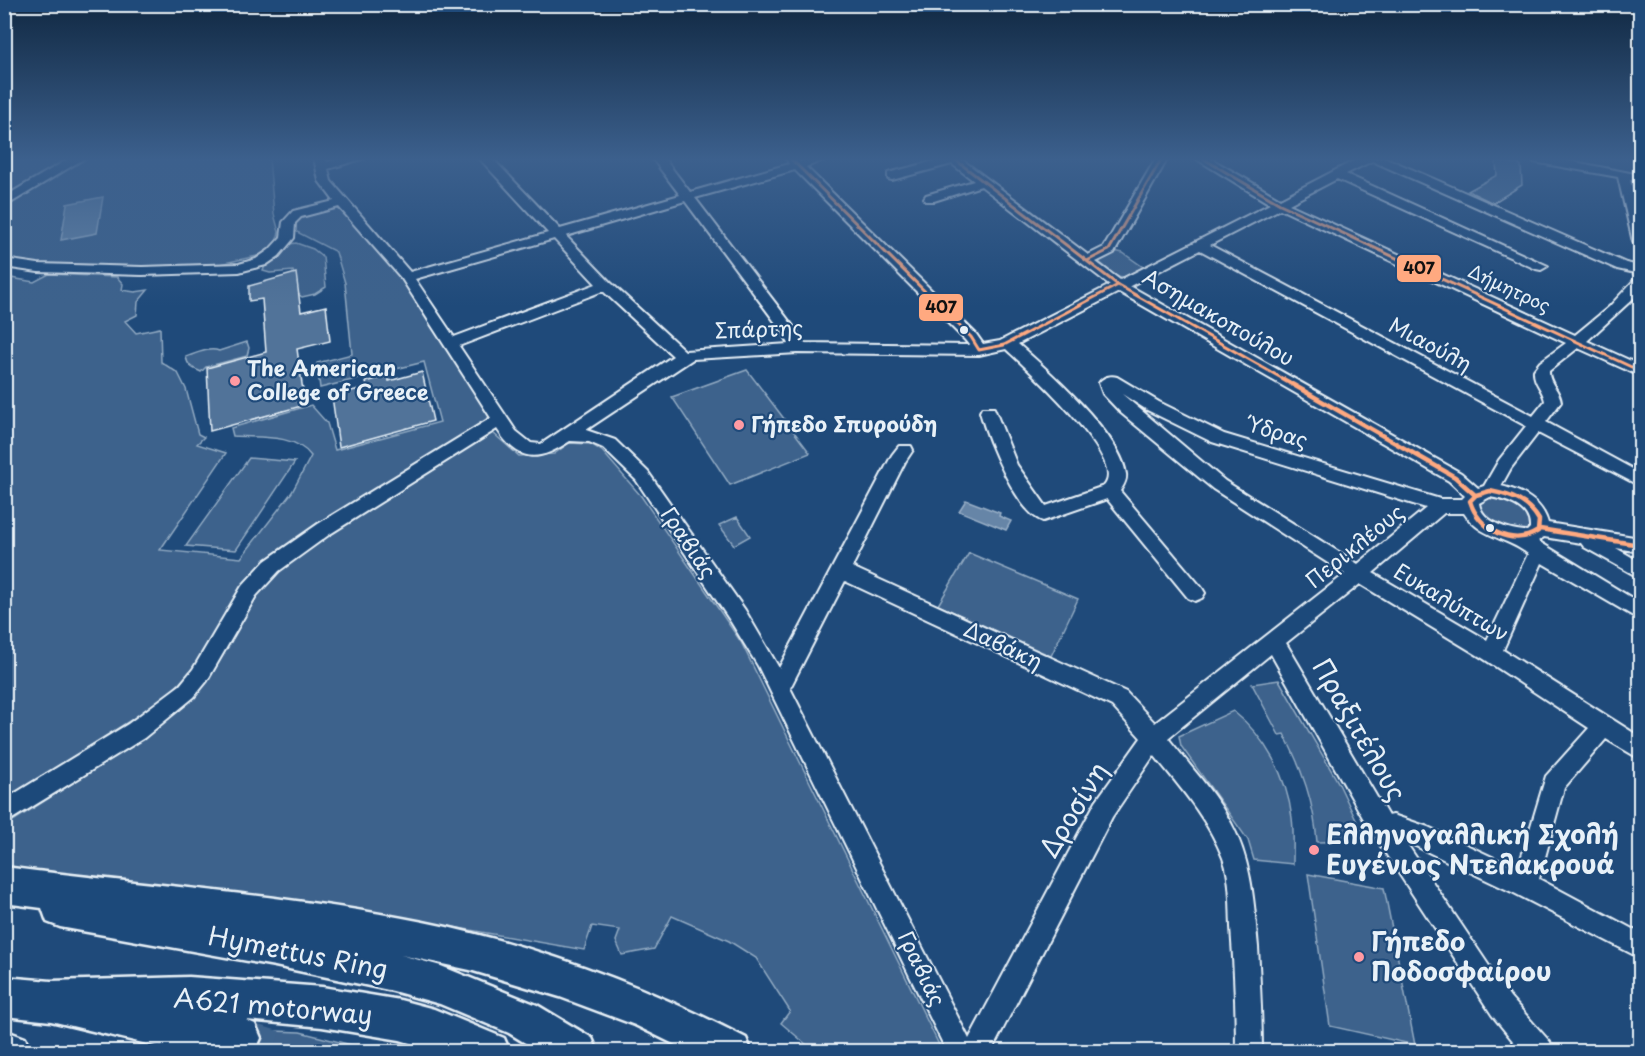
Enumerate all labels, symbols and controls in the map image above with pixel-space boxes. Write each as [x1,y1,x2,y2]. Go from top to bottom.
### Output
line badge: 407 [1396,254,1442,283]
text: 407 [1403,255,1435,279]
street label: Δήμητρος [1464,257,1555,318]
street label: Ασημακοπούλου [1137,260,1301,373]
line badge: 407 [918,293,964,322]
text: 407 [925,294,957,318]
street label: Μιαούλη [1384,308,1478,379]
street label: Σπάρτης [714,310,804,346]
unlabelled marker [958,324,970,336]
place label: The American College of Greece [247,351,428,407]
marker: The American College of Greece [228,374,242,388]
street label: Ύδρας [1241,406,1312,455]
place label: Γήπεδο Σπυρούδη [751,407,937,439]
marker: Γήπεδο Σπυρούδη [732,418,746,432]
street label: Περικλέους [1298,496,1410,595]
street label: Γραβιάς [654,500,725,584]
unlabelled marker [1484,522,1496,534]
street label: Ευκαλύπτων [1388,554,1516,648]
street label: Δαβάκη [959,612,1048,676]
street label: Πραξιτέλους [1304,651,1417,808]
street label: Δροσίνη [1029,754,1117,864]
place label: Ελληνογαλλική Σχολή Ευγένιος Ντελακρουά [1326,814,1619,883]
marker: Ελληνογαλλική Σχολή Ευγένιος Ντελακρουά [1307,843,1321,857]
street label: Hymettus Ring [205,915,391,988]
place label: Γήπεδο Ποδοσφαίρου [1371,921,1552,990]
street label: Γραβιάς [891,925,955,1011]
marker: Γήπεδο Ποδοσφαίρου [1352,950,1366,964]
street label: A621 motorway [172,977,374,1034]

